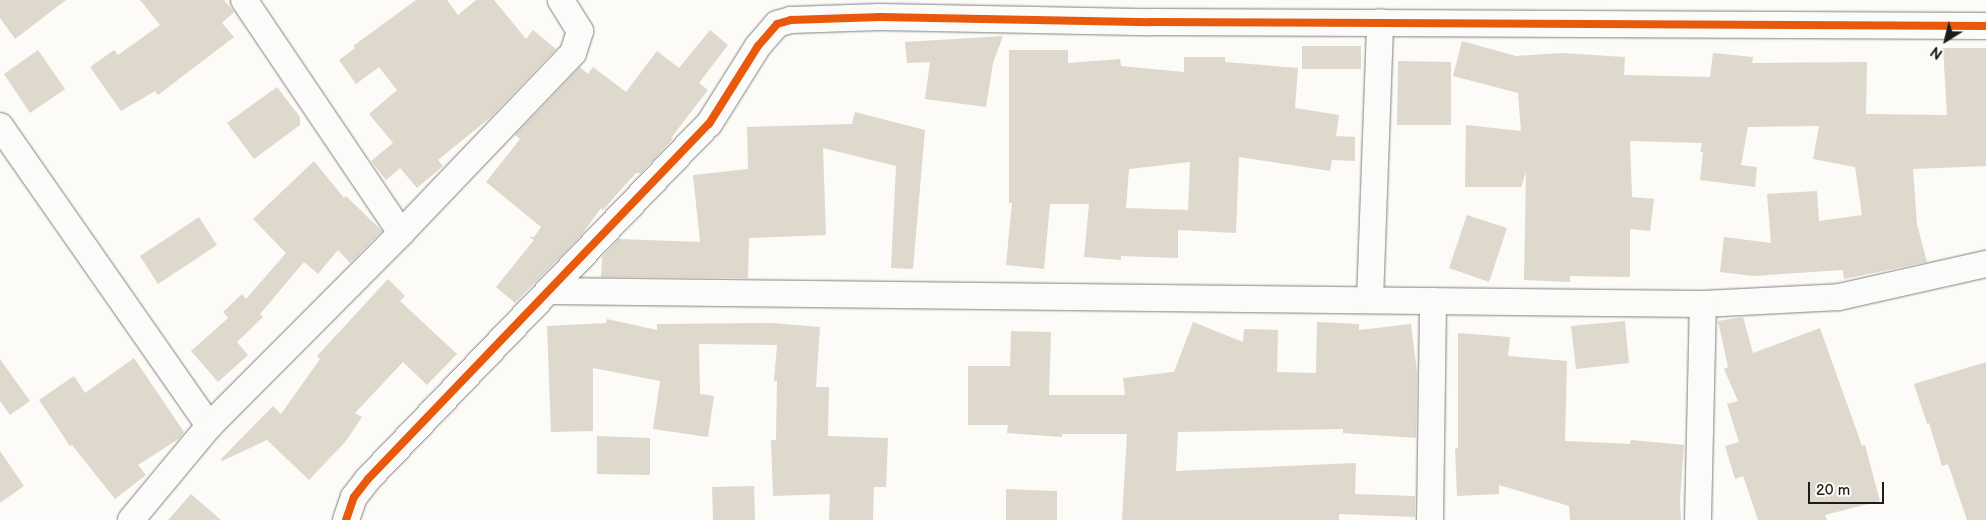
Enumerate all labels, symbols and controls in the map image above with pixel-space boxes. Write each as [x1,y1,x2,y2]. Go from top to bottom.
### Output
north arrow [1921,15,1971,65]
text: N [1928,43,1946,63]
scale bar [1811,472,1887,504]
text: 20 m [1816,481,1850,500]

